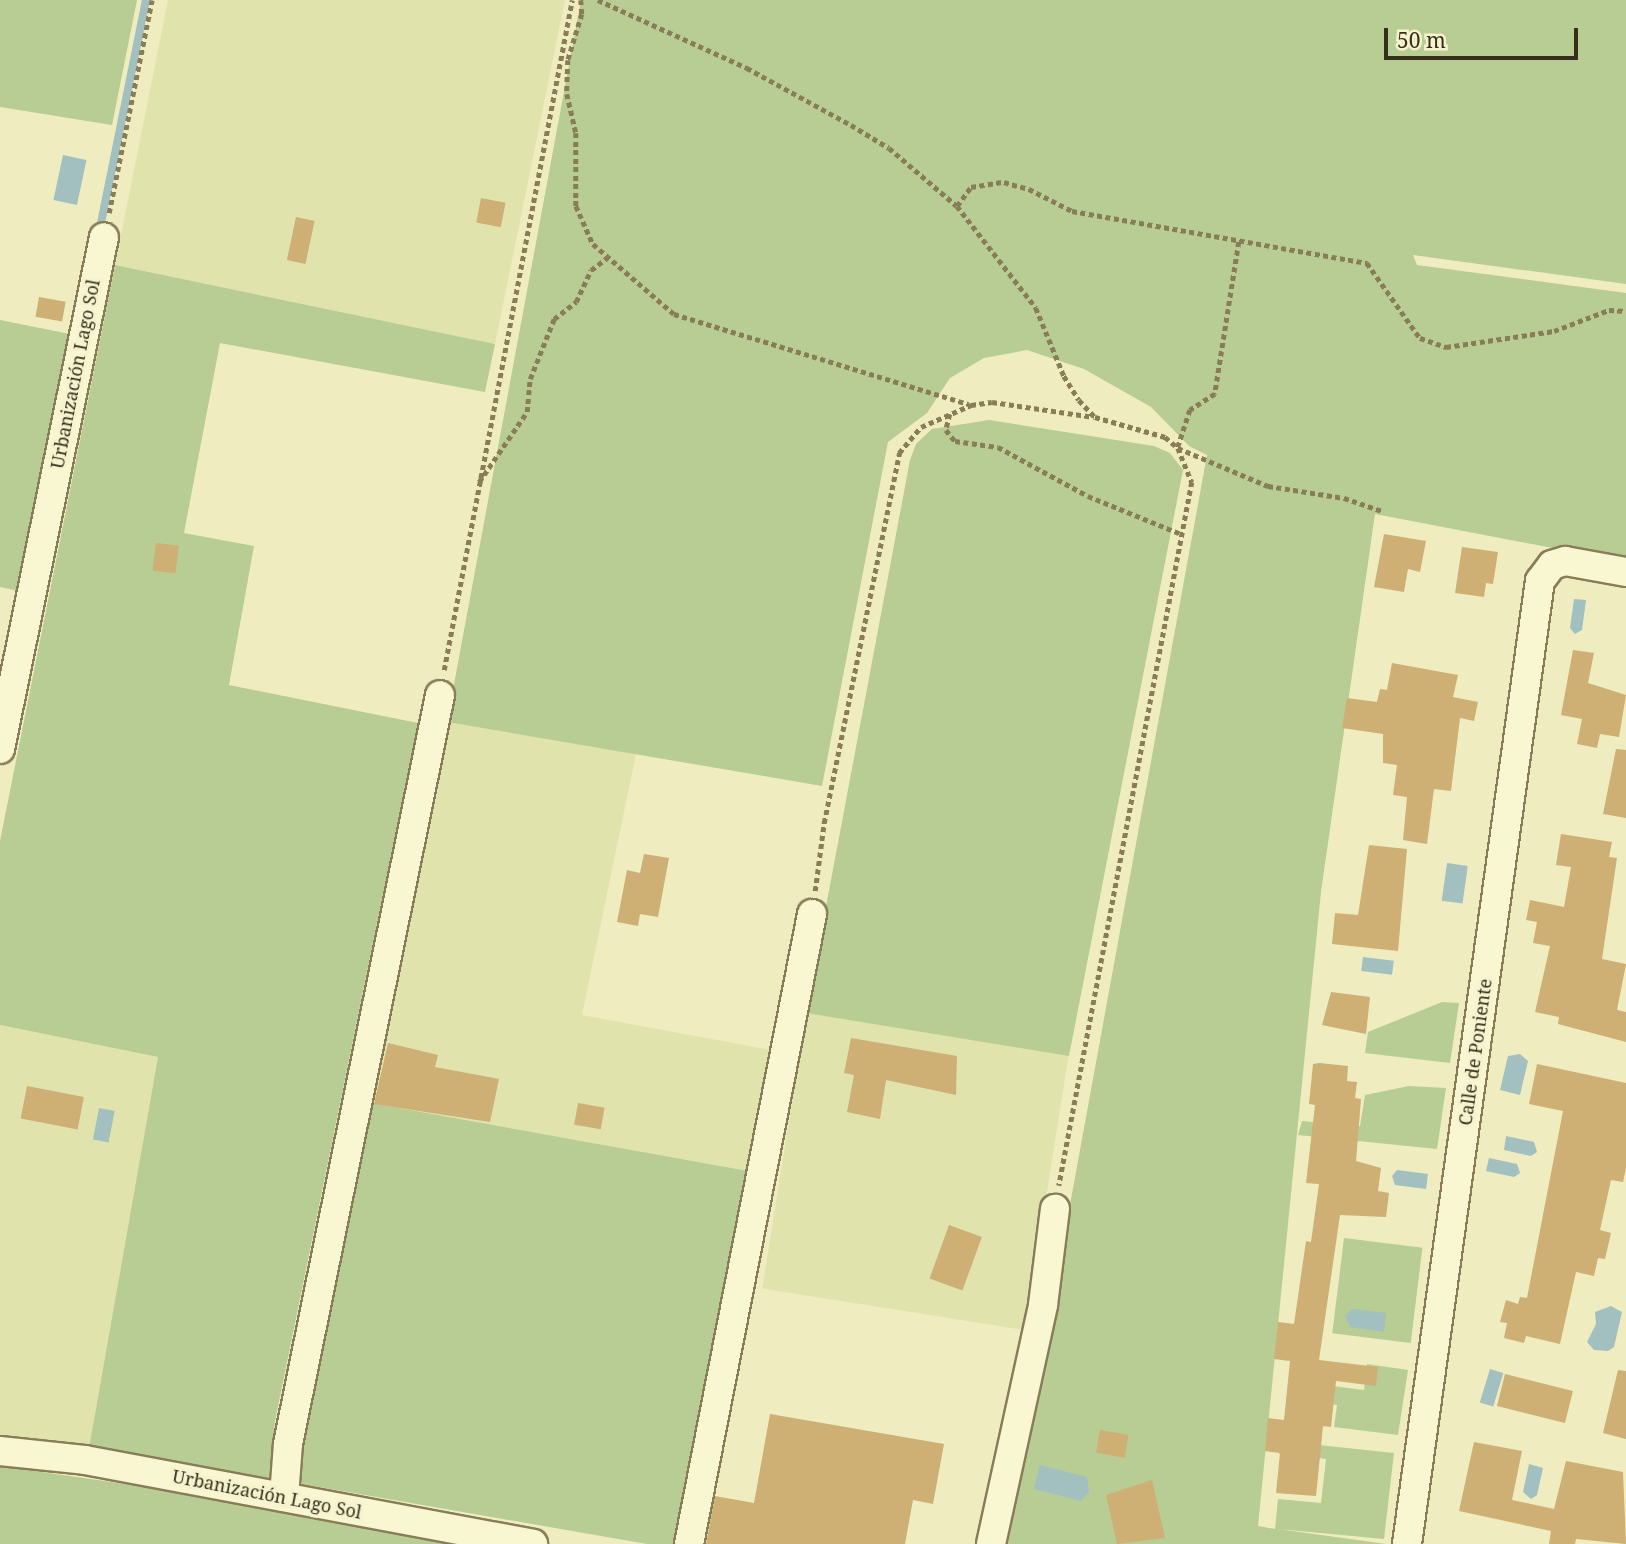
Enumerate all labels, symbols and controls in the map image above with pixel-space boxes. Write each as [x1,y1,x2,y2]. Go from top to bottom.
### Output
scale bar [1388,14,1582,58]
text: 50 m [1397,26,1446,54]
street label: Urbanización Lago Sol [46,277,104,471]
street label: Calle de Poniente [1454,977,1496,1127]
street label: Urbanización Lago Sol [170,1465,364,1523]

